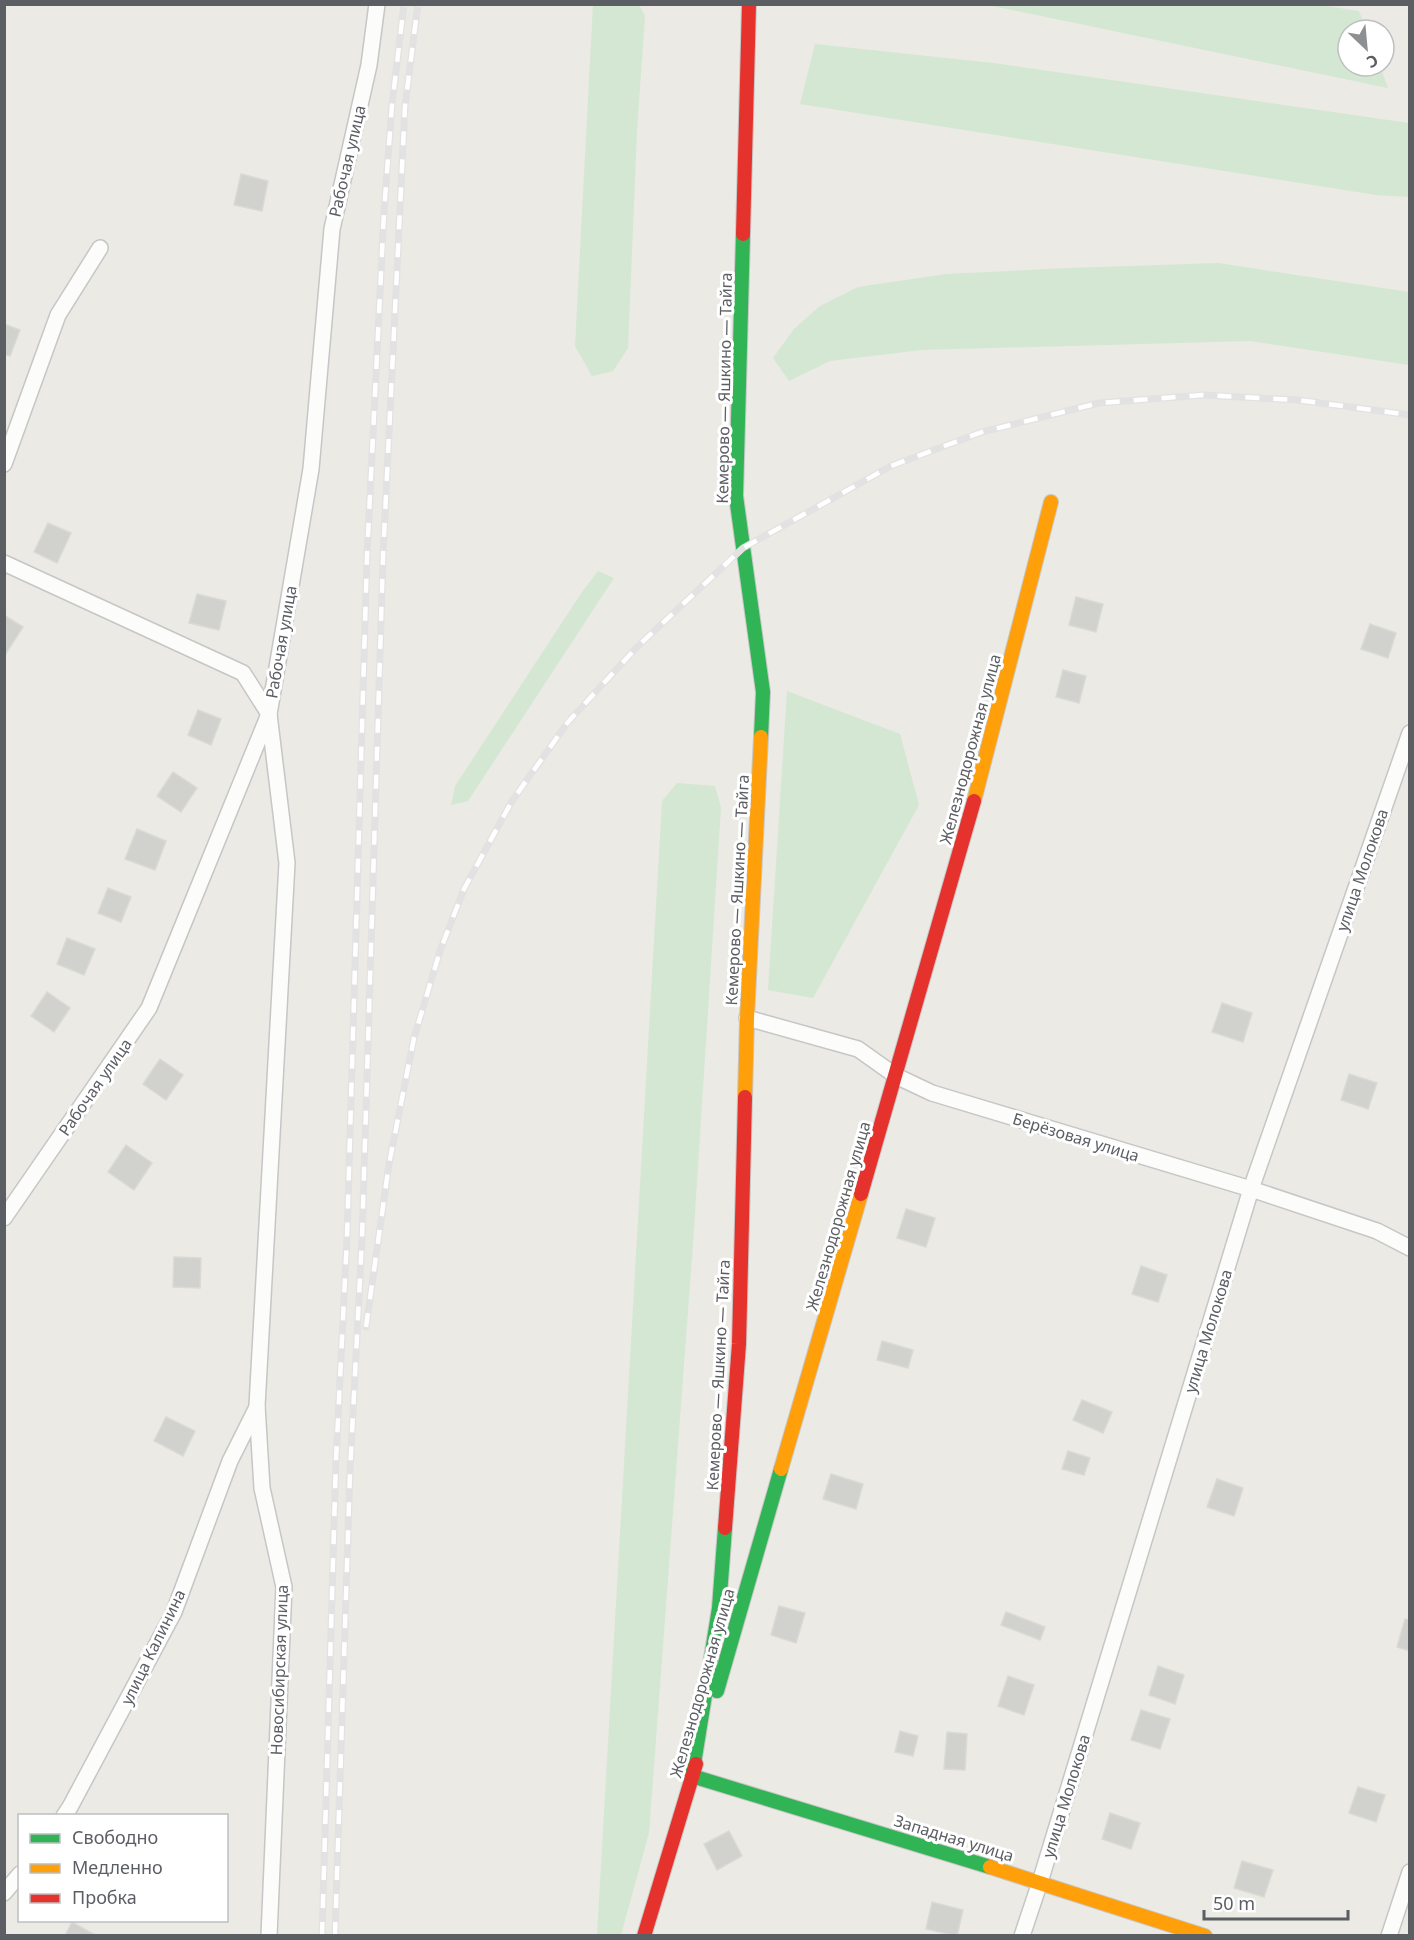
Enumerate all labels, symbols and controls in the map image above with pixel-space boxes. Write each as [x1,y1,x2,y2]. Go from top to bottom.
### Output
north arrow [1336,18,1396,78]
text: С [1363,49,1382,74]
street label: Рабочая улица [323,103,371,219]
street label: Кемерово — Яшкино — Тайга [711,272,737,504]
street label: Рабочая улица [260,584,302,700]
street label: Железнодорожная улица [934,652,1006,846]
street label: Кемерово — Яшкино — Тайга [720,774,754,1006]
street label: улица Молокова [1331,806,1393,934]
street label: Рабочая улица [53,1034,137,1140]
street label: Берёзовая улица [1010,1107,1142,1167]
street label: Железнодорожная улица [800,1119,876,1313]
street label: Кемерово — Яшкино — Тайга [701,1259,735,1491]
street label: улица Молокова [1179,1267,1237,1395]
street label: Новосибирская улица [265,1584,293,1756]
street label: улица Калинина [115,1586,191,1708]
street label: Железнодорожная улица [664,1586,740,1780]
street label: улица Молокова [1037,1732,1095,1860]
street label: Западная улица [892,1809,1016,1867]
legend [18,1814,228,1922]
text: Свободно [72,1825,158,1849]
text: Медленно [72,1855,163,1879]
scale bar [1204,1883,1348,1921]
text: Пробка [72,1885,137,1909]
text: 50 m [1213,1891,1255,1915]

